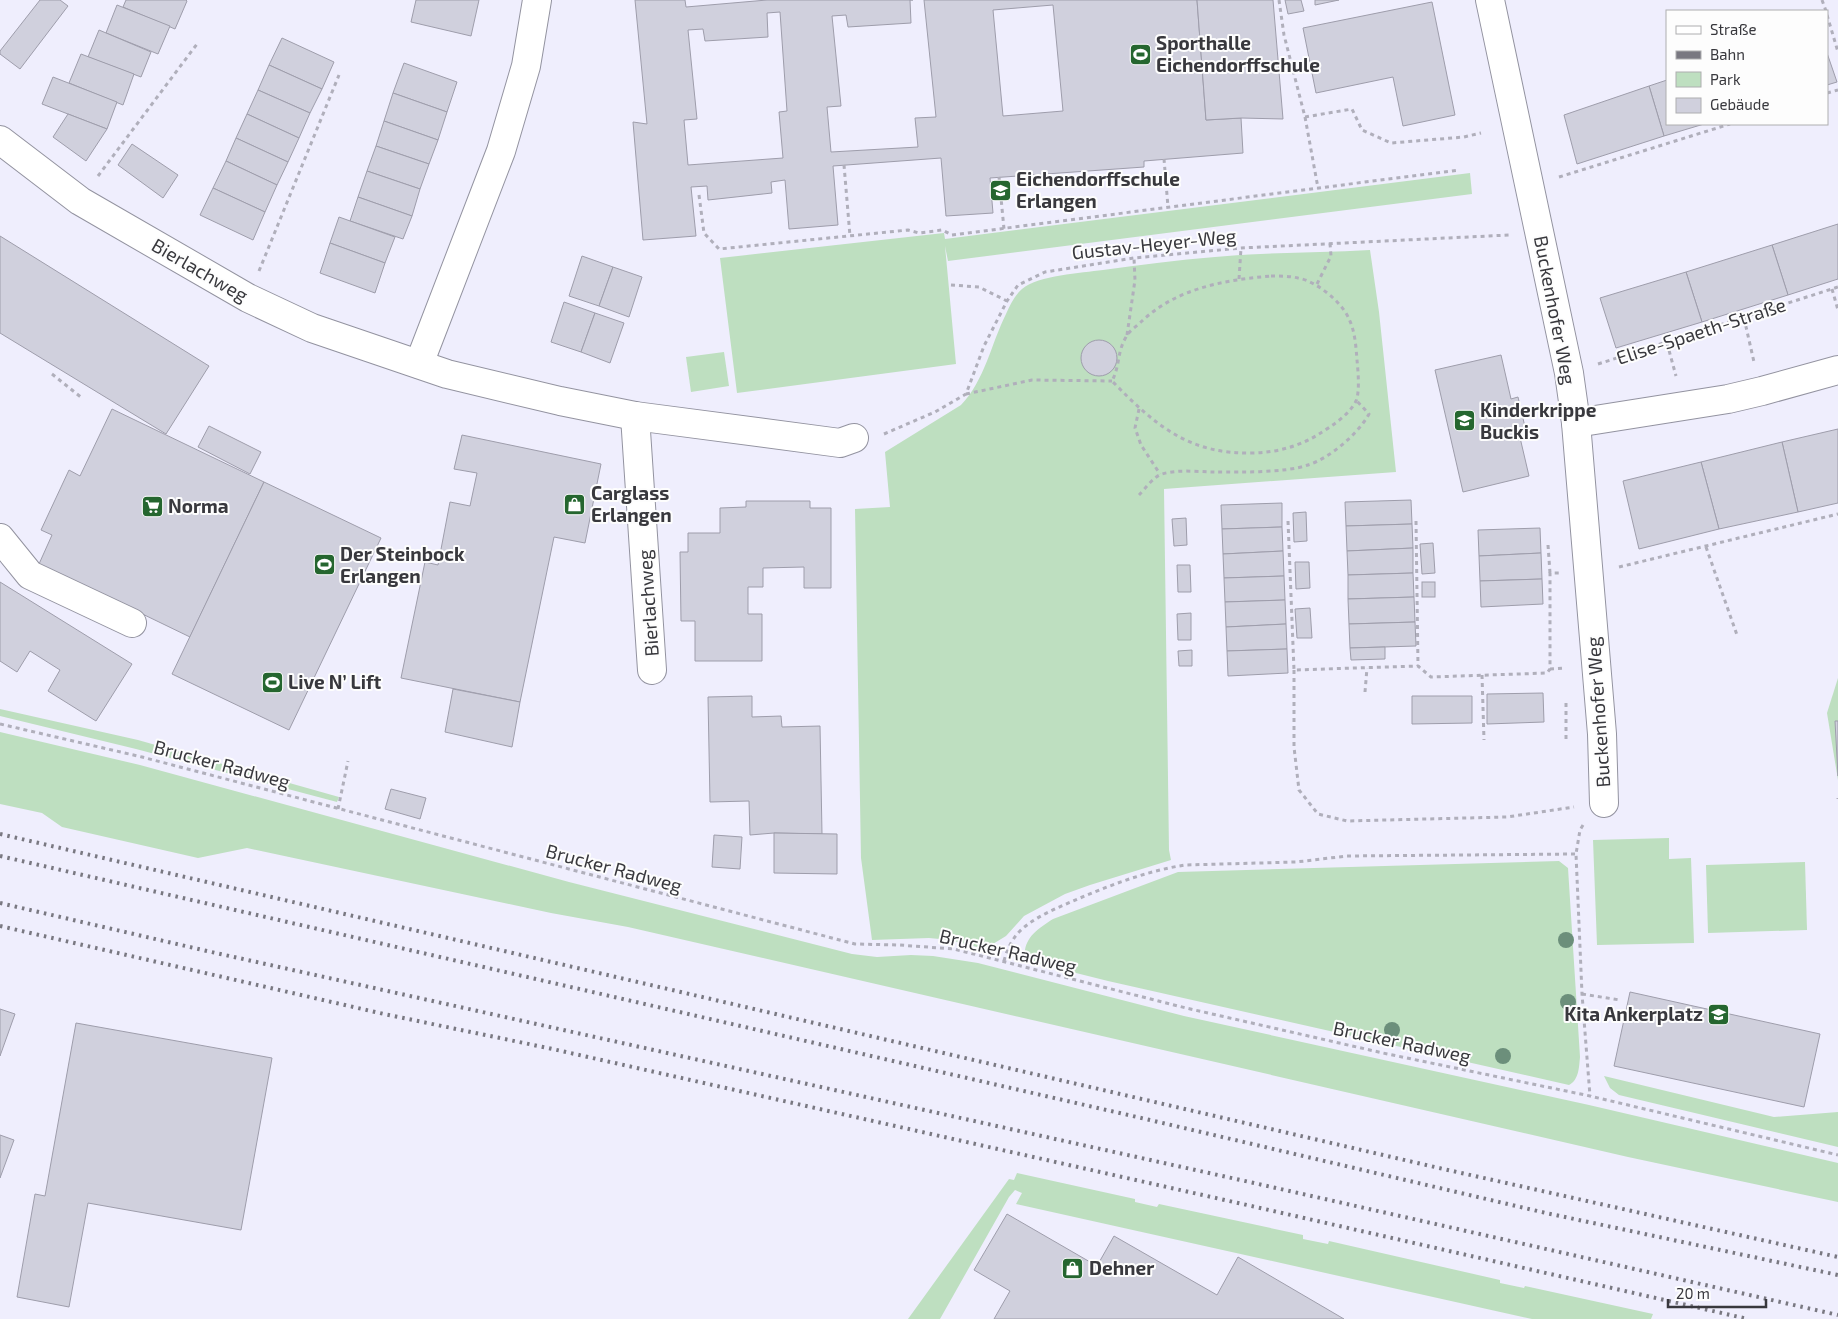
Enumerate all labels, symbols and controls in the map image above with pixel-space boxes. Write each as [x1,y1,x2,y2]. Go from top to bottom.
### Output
legend [1666,10,1828,125]
text: Straße [1710,20,1756,38]
place label: Sporthalle Eichendorffschule [1156,31,1320,76]
sports icon: Sporthalle Eichendorffschule [1128,42,1152,66]
text: Bahn [1710,45,1745,63]
text: Park [1710,70,1741,88]
text: Gebäude [1710,95,1769,113]
place label: Eichendorffschule Erlangen [1016,167,1180,212]
school or university icon: Eichendorffschule Erlangen [988,178,1012,202]
street label: Gustav-Heyer-Weg [1071,223,1238,264]
street label: Bierlachweg [148,233,253,307]
street label: Buckenhofer Weg [1530,233,1581,387]
street label: Elise-Spaeth-Straße [1613,292,1789,369]
place label: Kinderkrippe Buckis [1480,398,1597,443]
school or university icon: Kinderkrippe Buckis [1452,409,1476,433]
place label: Carglass Erlangen [591,481,672,526]
shop icon: Carglass Erlangen [563,492,587,516]
supermarket icon: Norma [140,494,164,518]
place label: Norma [168,494,229,517]
place label: Der Steinbock Erlangen [340,542,465,587]
street label: Bierlachweg [632,548,663,657]
sports icon: Der Steinbock Erlangen [312,553,336,577]
street label: Buckenhofer Weg [1581,635,1614,788]
sports icon: Live N’ Lift [260,670,284,694]
place label: Live N’ Lift [288,670,382,693]
street label: Brucker Radweg [152,734,293,793]
street label: Brucker Radweg [544,838,685,897]
street label: Brucker Radweg [937,924,1079,978]
place label: Kita Ankerplatz [1564,1002,1703,1025]
school or university icon: Kita Ankerplatz [1707,1002,1731,1026]
street label: Brucker Radweg [1331,1016,1473,1067]
shop icon: Dehner [1061,1256,1085,1280]
place label: Dehner [1089,1256,1154,1279]
scale bar [1668,1276,1766,1308]
text: 20 m [1676,1284,1710,1302]

